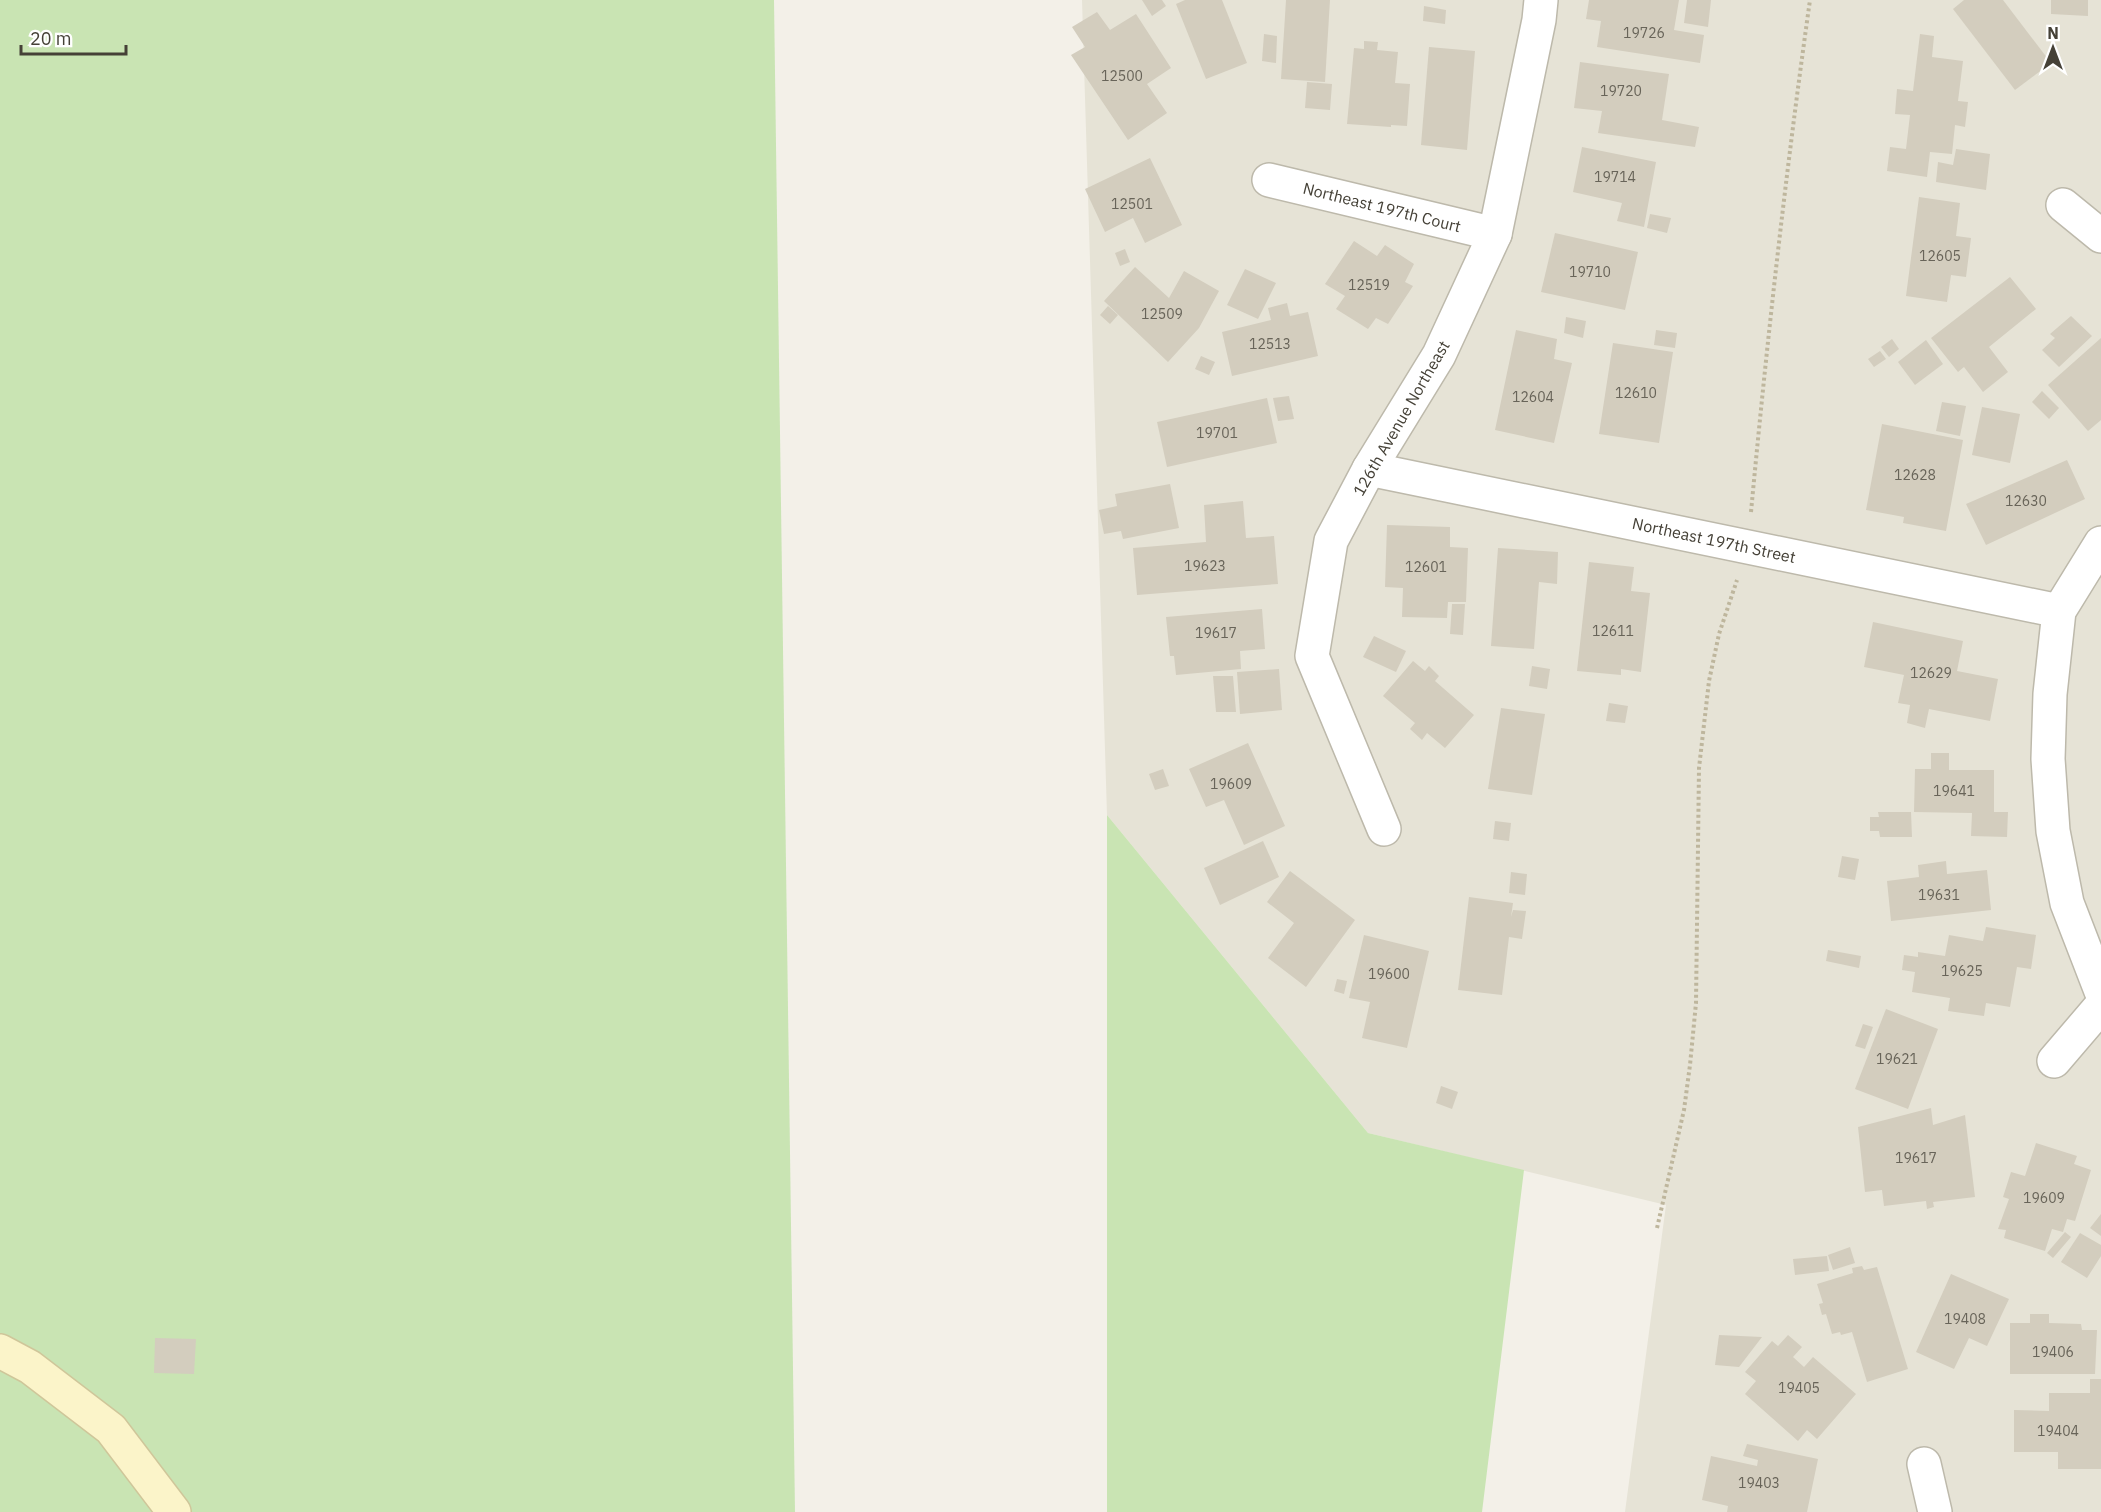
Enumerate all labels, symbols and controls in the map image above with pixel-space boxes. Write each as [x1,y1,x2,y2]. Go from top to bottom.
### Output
scale bar [21,18,126,56]
north arrow [2023,18,2083,78]
text: N [2047,23,2059,43]
house number: 19726 [1623,24,1665,42]
text: 20 m [30,27,72,50]
house number: 12500 [1101,67,1143,85]
house number: 19720 [1600,82,1642,100]
house number: 19714 [1594,168,1636,186]
street label: Northeast 197th Court [1301,178,1463,236]
house number: 12501 [1111,195,1153,213]
house number: 12605 [1919,247,1961,265]
house number: 19710 [1569,263,1611,281]
house number: 12519 [1348,276,1390,294]
house number: 12509 [1141,305,1183,323]
house number: 12513 [1249,335,1291,353]
street label: 126th Avenue Northeast [1348,337,1454,499]
house number: 12610 [1615,384,1657,402]
house number: 12604 [1512,388,1554,406]
house number: 19701 [1196,424,1238,442]
house number: 12628 [1894,466,1936,484]
house number: 12630 [2005,492,2047,510]
street label: Northeast 197th Street [1630,513,1798,567]
house number: 19623 [1184,557,1226,575]
house number: 12601 [1405,558,1447,576]
house number: 12611 [1592,622,1634,640]
house number: 19617 [1195,624,1237,642]
house number: 12629 [1910,664,1952,682]
house number: 19609 [1210,775,1252,793]
house number: 19641 [1933,782,1975,800]
house number: 19631 [1918,886,1960,904]
house number: 19625 [1941,962,1983,980]
house number: 19600 [1368,965,1410,983]
house number: 19621 [1876,1050,1918,1068]
house number: 19617 [1895,1149,1937,1167]
house number: 19609 [2023,1189,2065,1207]
house number: 19408 [1944,1310,1986,1328]
house number: 19406 [2032,1343,2074,1361]
house number: 19405 [1778,1379,1820,1397]
house number: 19404 [2037,1422,2079,1440]
house number: 19403 [1738,1474,1780,1492]

